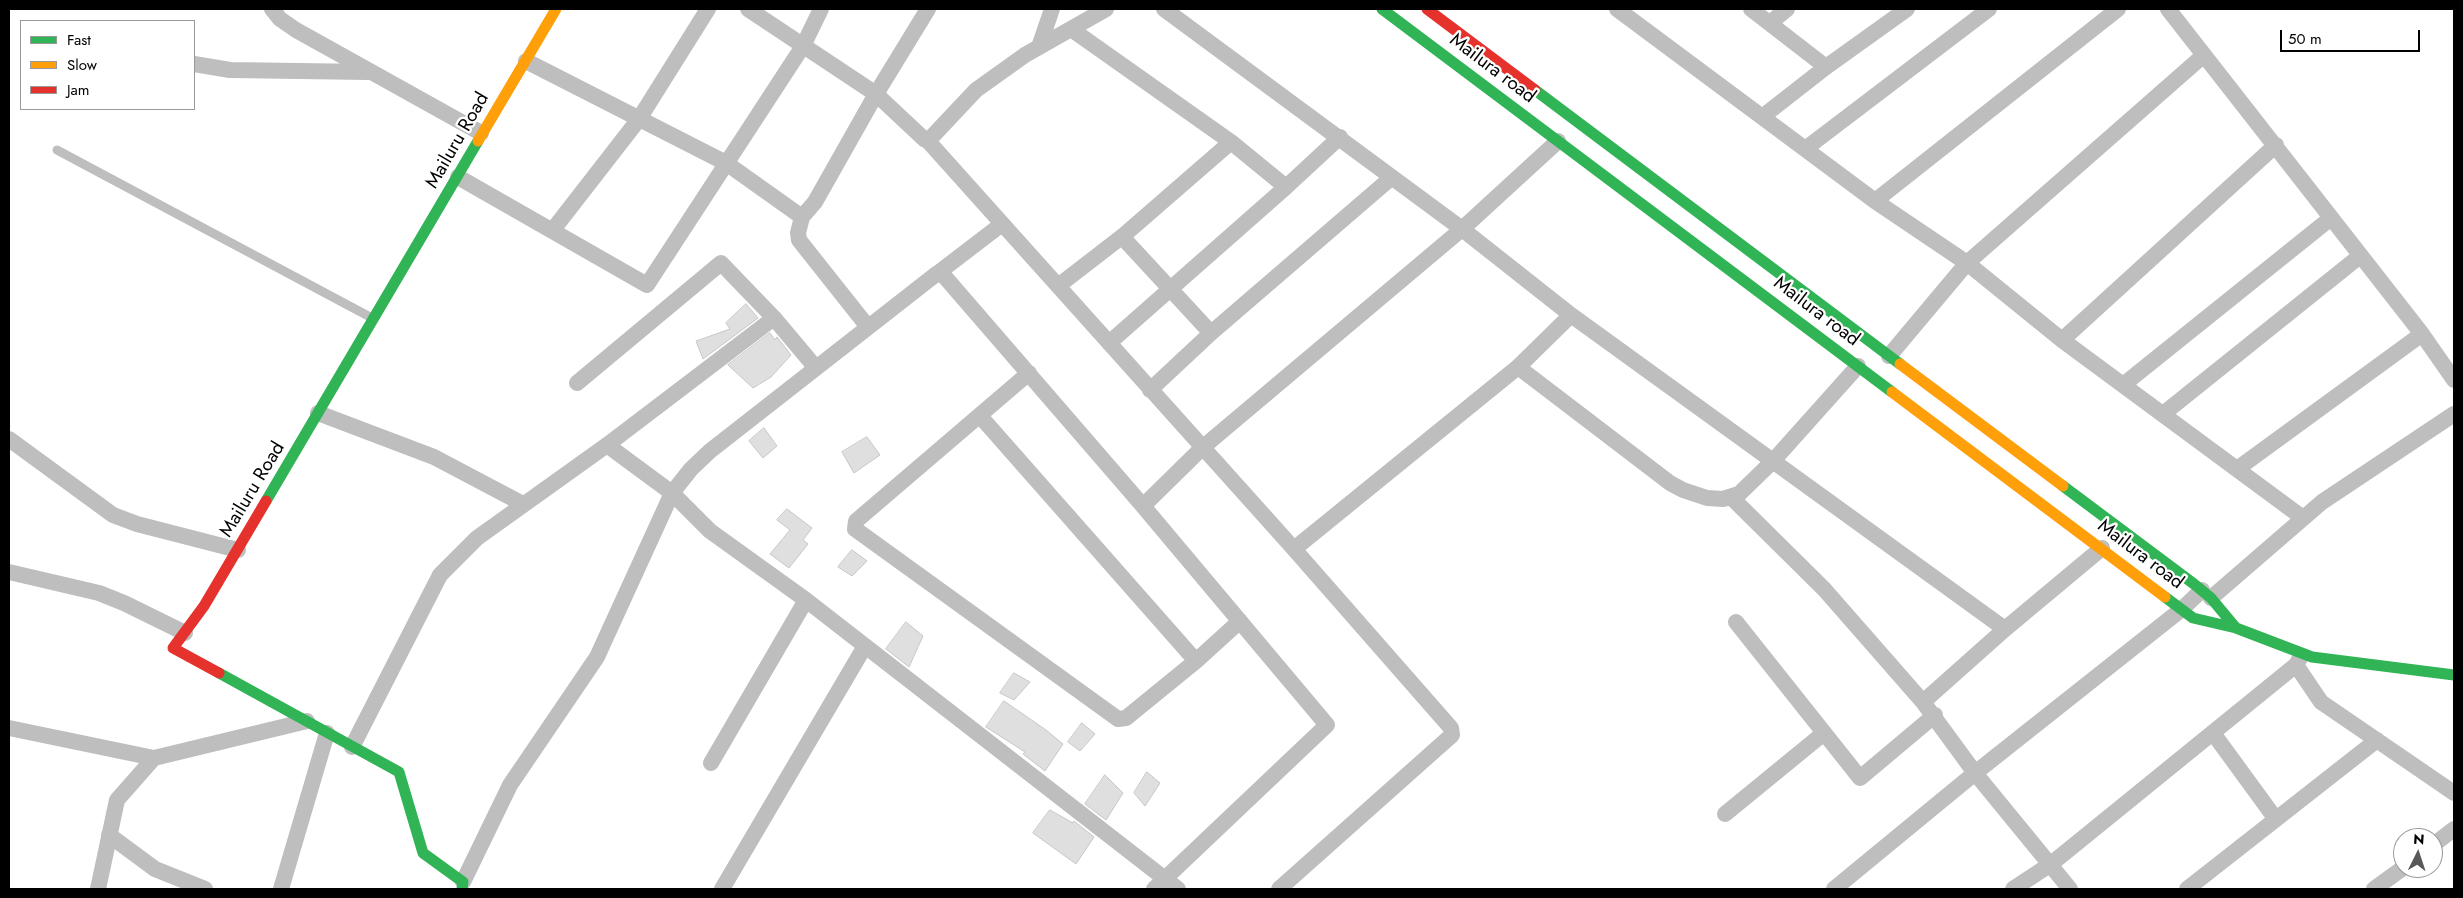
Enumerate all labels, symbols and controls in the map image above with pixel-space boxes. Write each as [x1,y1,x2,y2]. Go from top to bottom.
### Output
legend [20,20,195,110]
scale bar [2283,20,2423,52]
text: 50 m [2288,28,2322,50]
text: Fast [67,29,91,51]
street label: Mailura road [1445,29,1539,109]
text: Slow [67,54,97,76]
text: Jam [67,79,90,101]
street label: Mailuru Road [421,89,495,193]
street label: Mailura road [1769,272,1863,352]
street label: Mailuru Road [216,438,290,542]
street label: Mailura road [2093,515,2187,595]
north arrow [2393,828,2443,878]
text: N [2413,829,2425,849]

